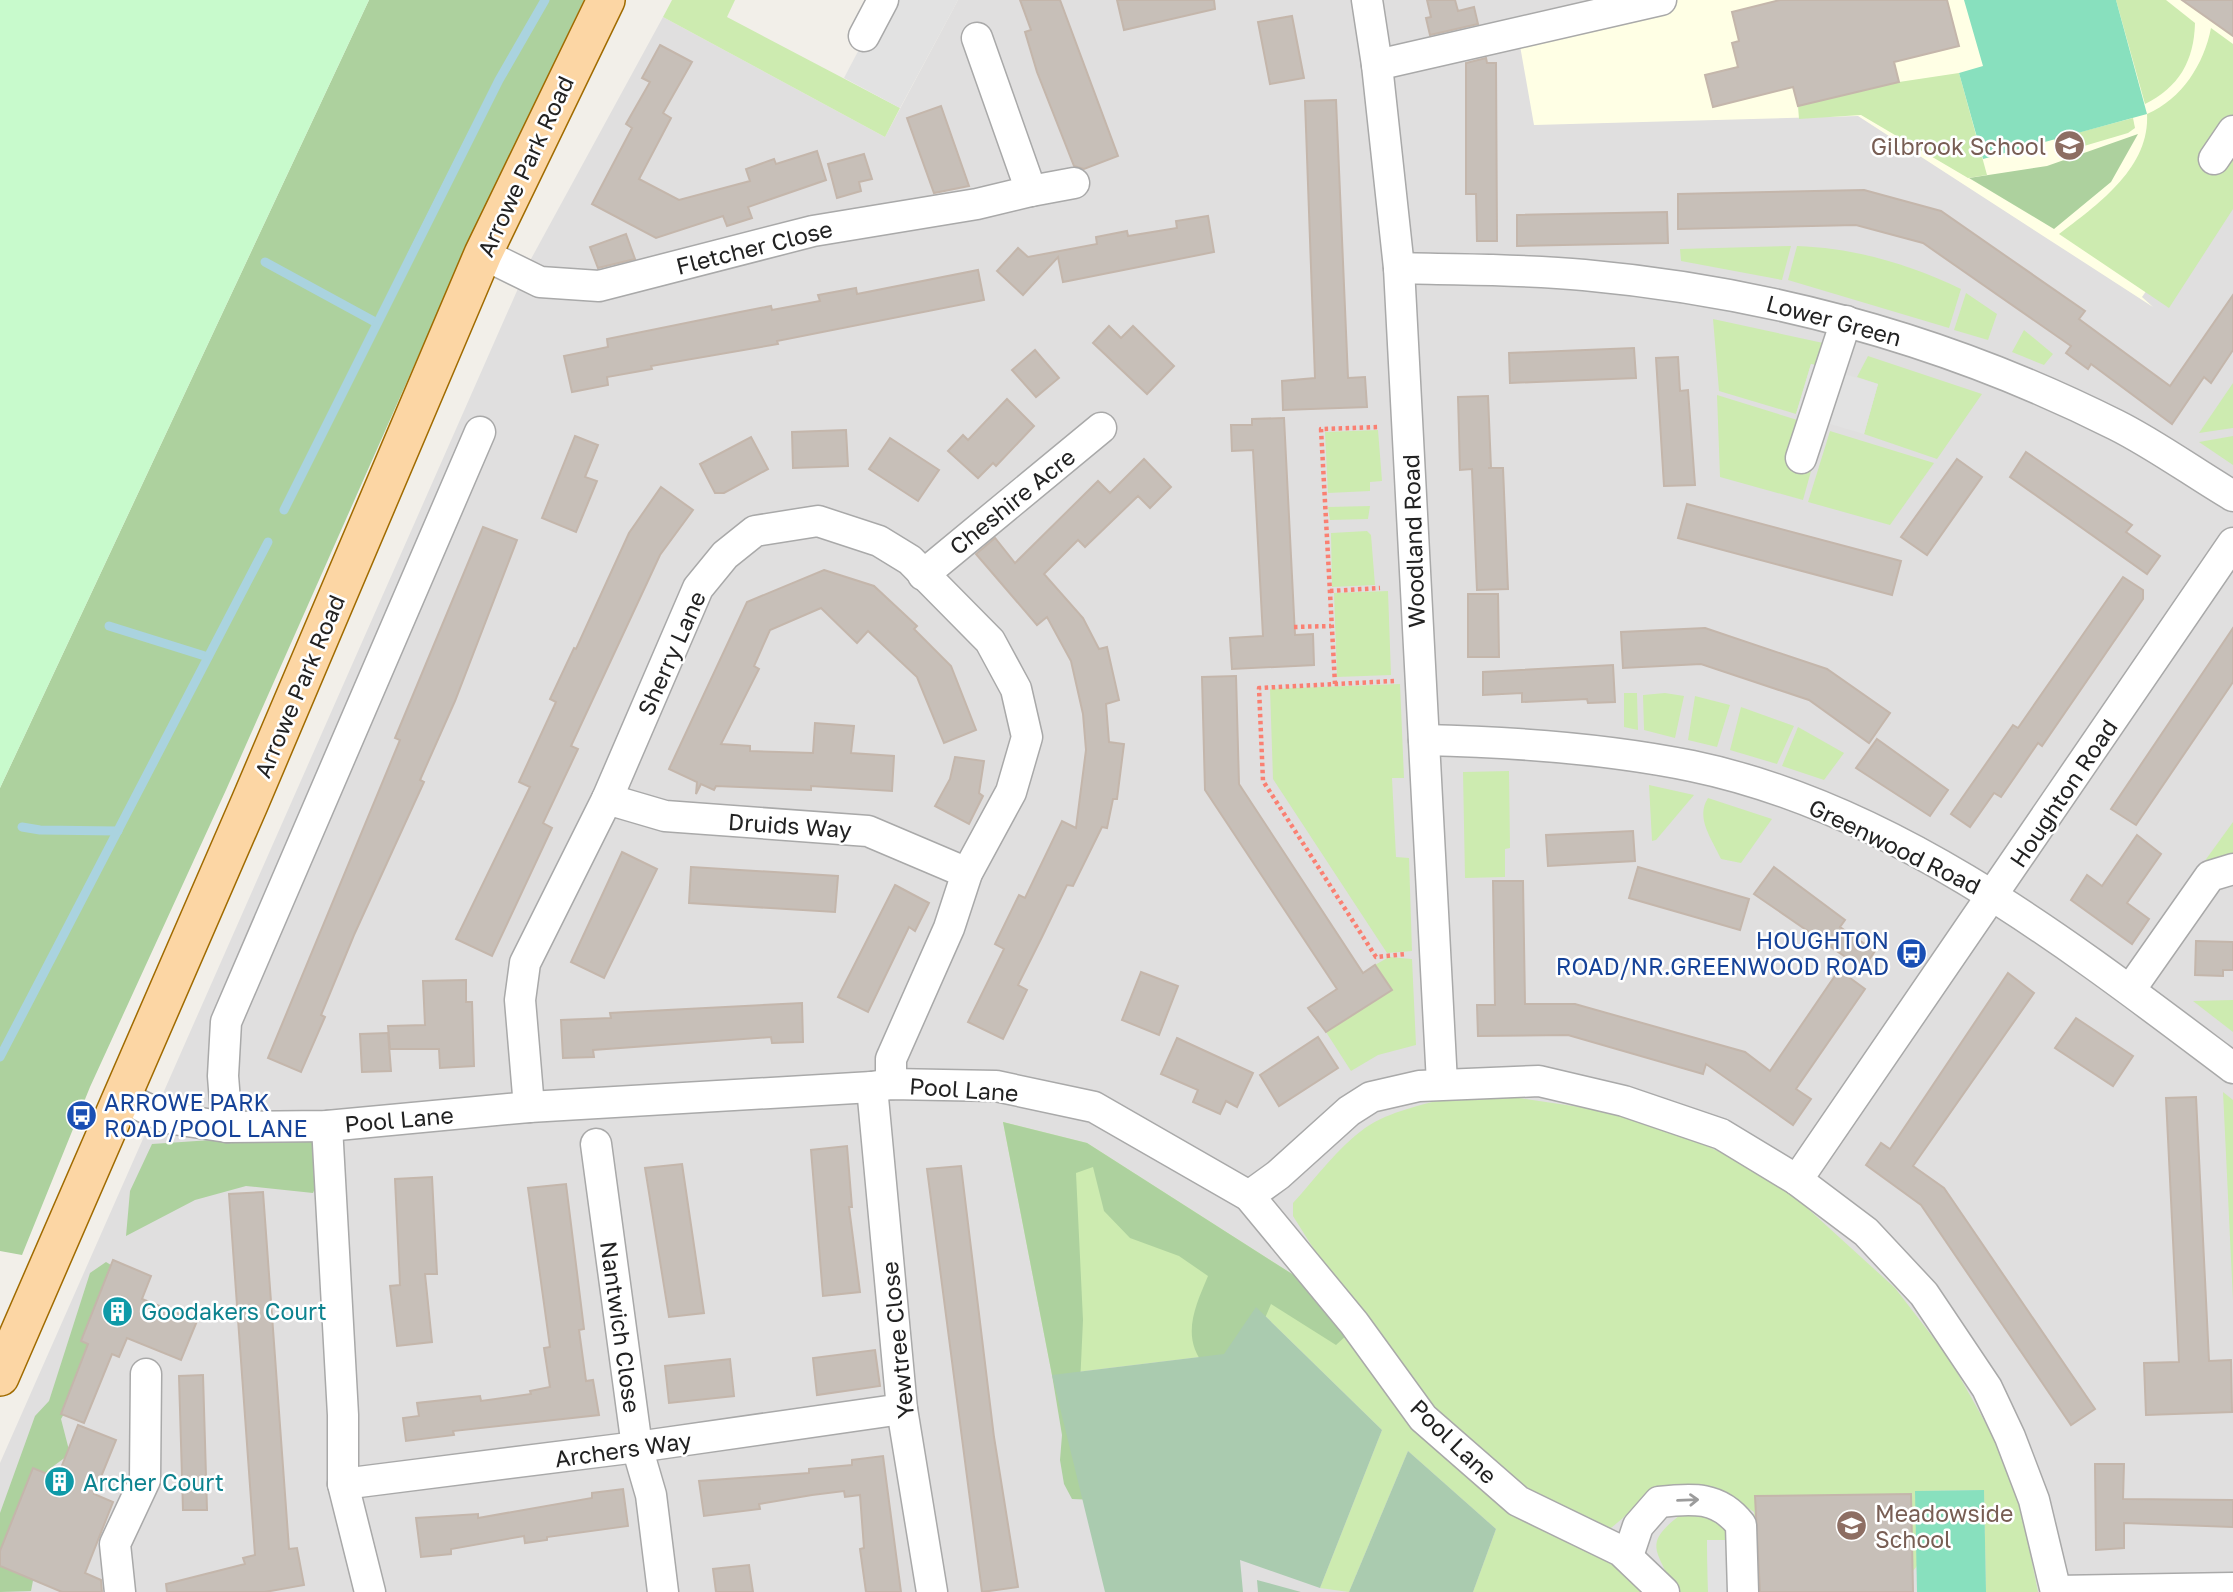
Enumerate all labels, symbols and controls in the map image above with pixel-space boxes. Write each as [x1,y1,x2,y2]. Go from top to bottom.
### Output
street label: Arrowe Park Road [471,71,579,261]
school or university icon: Gilbrook School [2052,129,2086,163]
place label: Gilbrook School [1871,132,2046,160]
street label: Fletcher Close [673,214,835,280]
street label: Lower Green [1763,289,1905,351]
street label: Cheshire Acre [944,442,1080,560]
street label: Woodland Road [1396,454,1430,628]
street label: Sherry Lane [631,586,711,720]
street label: Arrowe Park Road [248,590,350,782]
street label: Houghton Road [2003,714,2123,872]
street label: Greenwood Road [1804,792,1986,900]
street label: Druids Way [727,807,853,843]
place label: HOUGHTON ROAD/NR.GREENWOOD ROAD [1556,926,1889,980]
bus stop icon: HOUGHTON ROAD/NR.GREENWOOD ROAD [1895,936,1929,970]
street label: Pool Lane [908,1071,1020,1107]
place label: ARROWE PARK ROAD/POOL LANE [104,1088,307,1142]
bus stop icon: ARROWE PARK ROAD/POOL LANE [64,1098,98,1132]
street label: Pool Lane [343,1100,455,1138]
street label: Nantwich Close [595,1239,647,1415]
street label: Yewtree Close [875,1260,919,1420]
building icon: Goodakers Court [101,1294,135,1328]
place label: Goodakers Court [141,1297,327,1325]
street label: Pool Lane [1405,1393,1503,1489]
street label: Archers Way [553,1426,693,1472]
building icon: Archer Court [43,1465,77,1499]
place label: Archer Court [83,1468,224,1496]
one-way arrow [1676,1493,1699,1506]
place label: Meadowside School [1875,1499,2013,1553]
school or university icon: Meadowside School [1835,1509,1869,1543]

